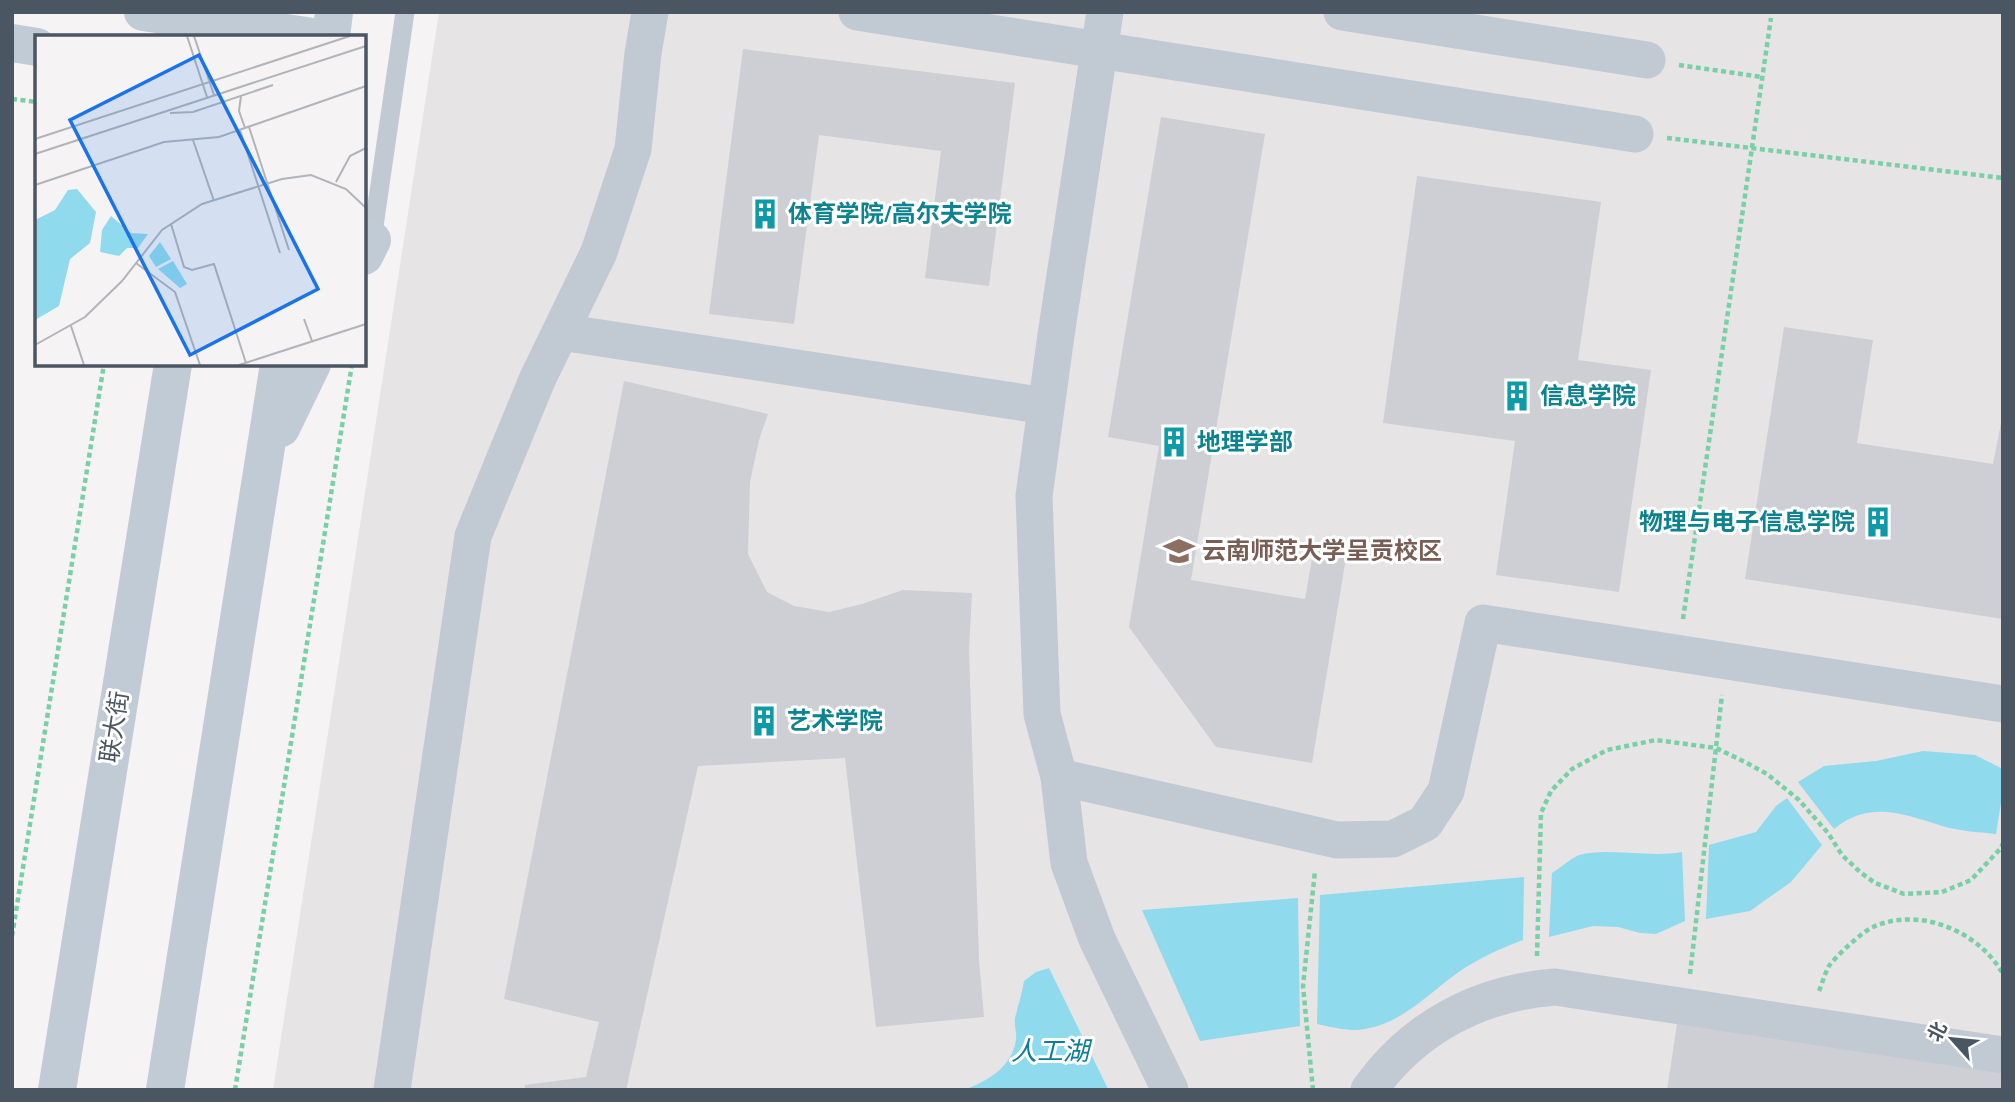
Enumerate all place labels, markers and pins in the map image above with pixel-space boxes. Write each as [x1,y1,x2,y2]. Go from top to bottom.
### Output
building icon: 体育学院/高尔夫学院 [748,197,782,231]
place label: 体育学院/高尔夫学院 [788,200,1012,229]
building icon: 信息学院 [1500,379,1534,413]
place label: 信息学院 [1540,382,1636,411]
building icon: 地理学部 [1157,425,1191,459]
place label: 地理学部 [1197,428,1293,457]
building icon: 物理与电子信息学院 [1861,505,1895,539]
place label: 物理与电子信息学院 [1639,508,1855,537]
school or university icon: 云南师范大学呈贡校区 [1162,534,1196,568]
place label: 云南师范大学呈贡校区 [1202,537,1442,566]
building icon: 艺术学院 [747,704,781,738]
place label: 艺术学院 [787,707,883,736]

